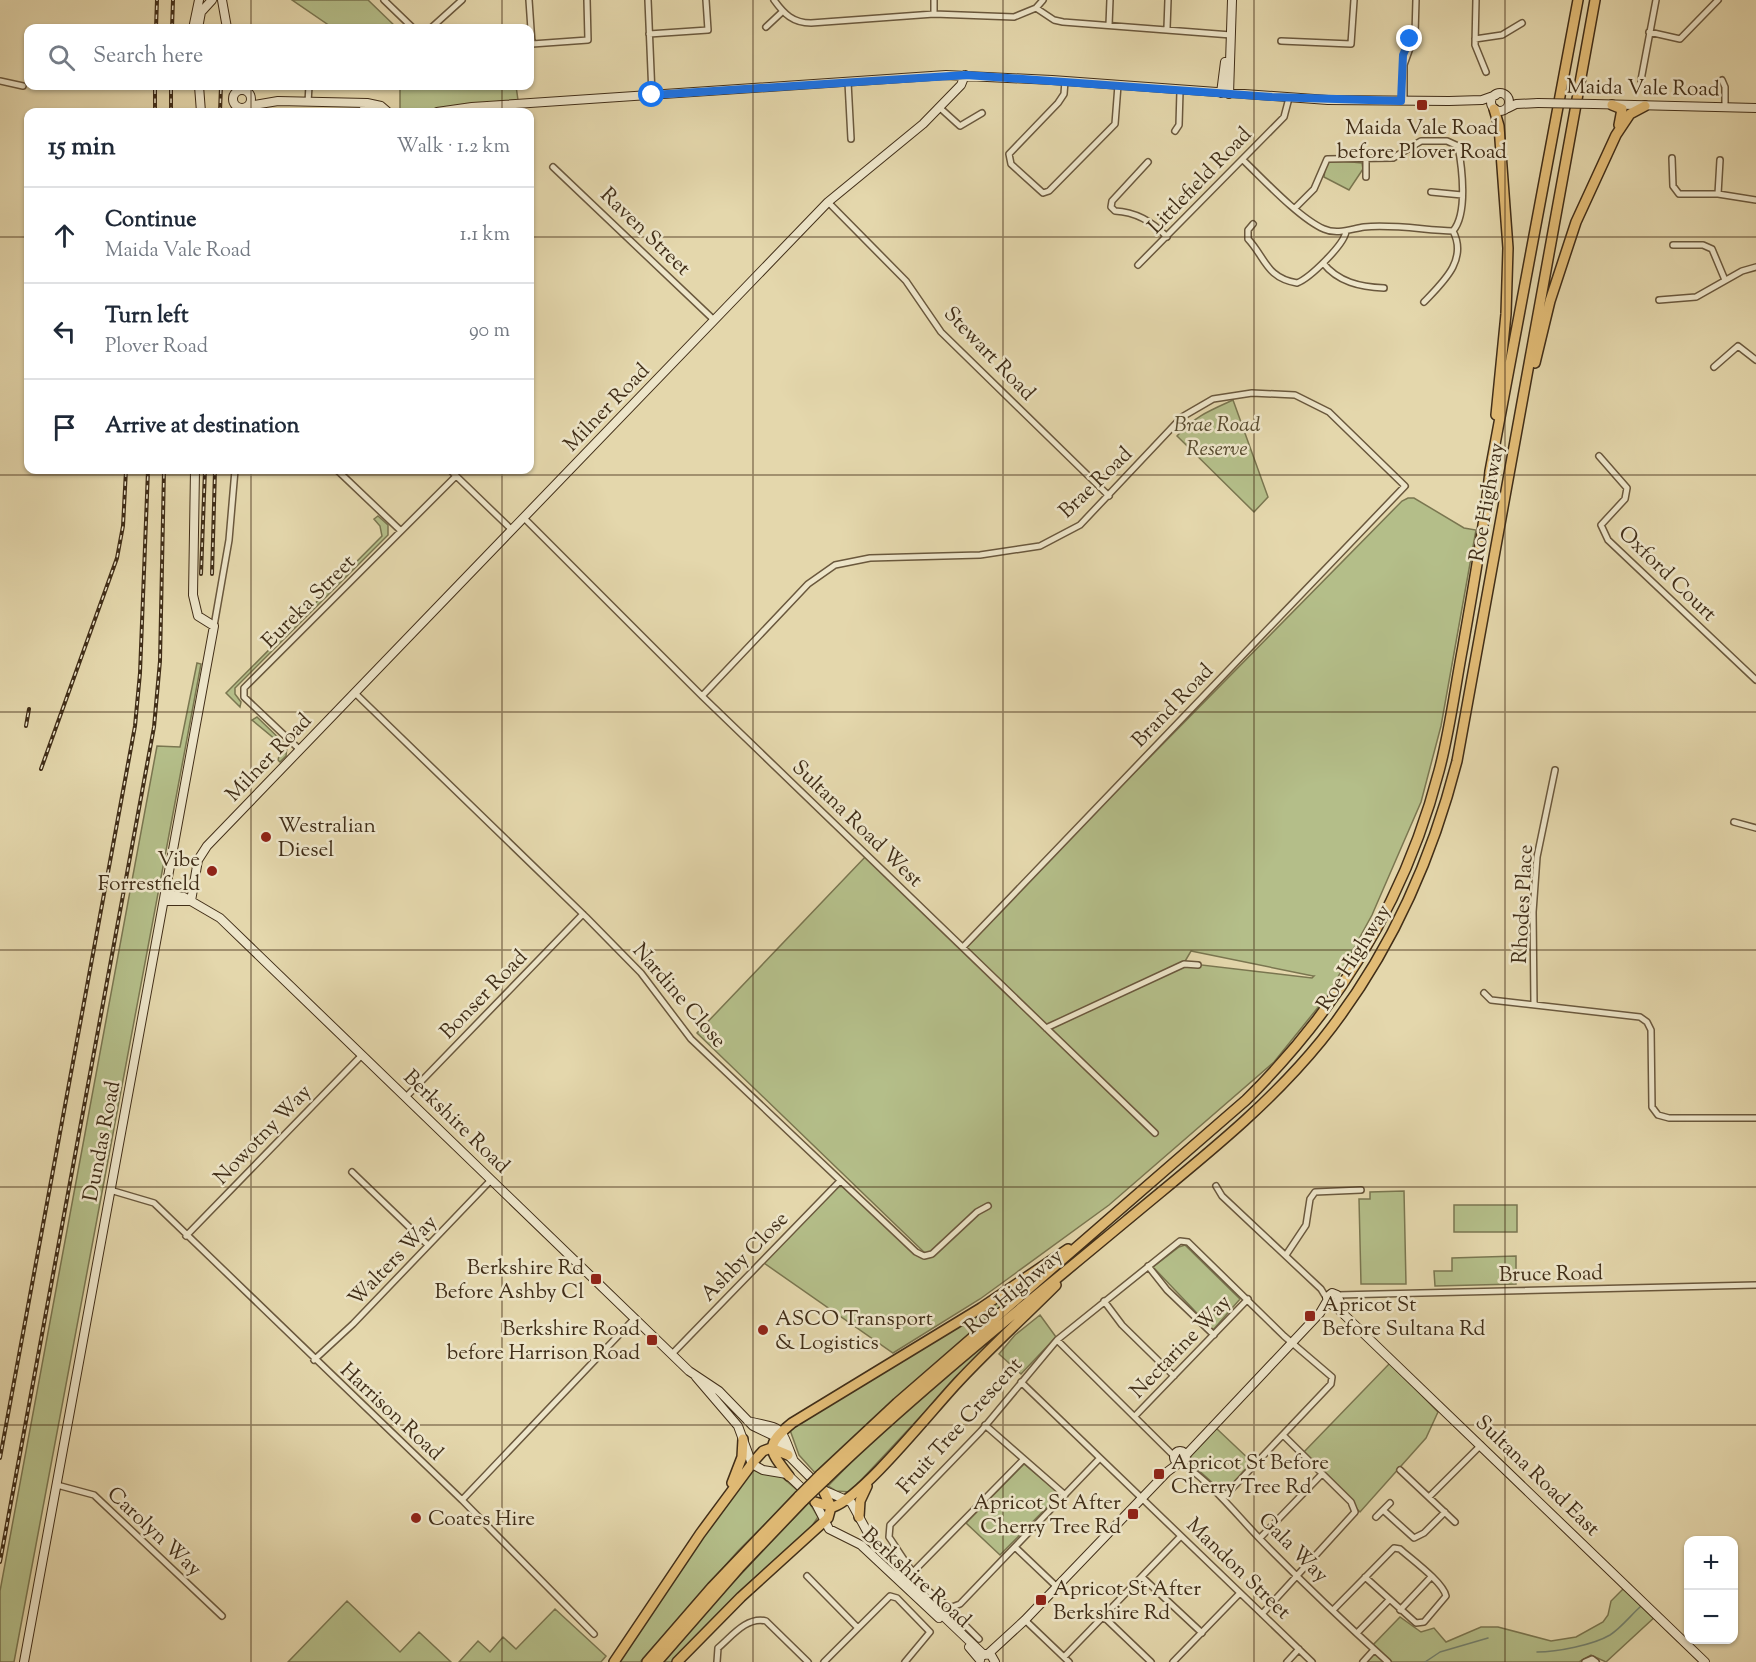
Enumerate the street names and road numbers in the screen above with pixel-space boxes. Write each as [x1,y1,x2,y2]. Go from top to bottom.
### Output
street label: Maida Vale Road [1566,73,1720,105]
street label: Littlefield Road [1142,121,1259,242]
street label: Raven Street [593,181,697,283]
street label: Stewart Road [936,300,1041,408]
street label: Milner Road [558,357,657,459]
street label: Roe Highway [1463,440,1513,564]
street label: Brae Road [1053,441,1140,526]
street label: Oxford Court [1611,520,1723,629]
street label: Eureka Street [256,549,363,656]
street label: Brand Road [1126,658,1221,755]
street label: Milner Road [220,707,319,809]
street label: Sultana Road West [784,754,929,895]
street label: Rhodes Place [1506,844,1542,964]
street label: Roe Highway [1310,899,1400,1017]
street label: Nardine Close [624,937,733,1055]
street label: Bonser Road [434,944,535,1047]
street label: Berkshire Road [396,1064,516,1181]
street label: Dundas Road [77,1078,129,1204]
street label: Nowotny Way [208,1078,320,1192]
street label: Ashby Close [695,1205,796,1309]
street label: Walters Way [342,1209,445,1314]
street label: Roe Highway [958,1242,1071,1343]
street label: Bruce Road [1499,1259,1603,1291]
street label: Nectarine Way [1124,1288,1239,1406]
street label: Fruit Tree Crescent [891,1351,1030,1501]
street label: Harrison Road [332,1357,449,1468]
street label: Sultana Road East [1468,1409,1606,1544]
street label: Carolyn Way [99,1480,208,1585]
street label: Gala Way [1251,1506,1335,1591]
street label: Mandon Street [1178,1512,1297,1627]
street label: Berkshire Road [854,1521,977,1636]

